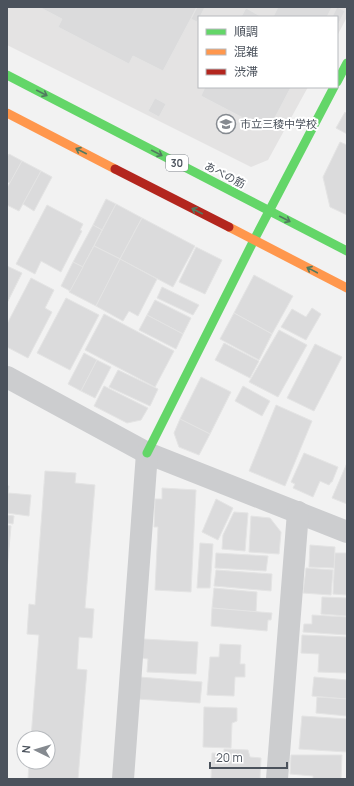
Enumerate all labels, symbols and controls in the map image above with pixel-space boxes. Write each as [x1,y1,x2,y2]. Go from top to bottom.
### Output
legend [198,16,338,88]
text: 順調 [234,23,258,40]
text: 混雑 [234,43,258,60]
text: 渋滞 [234,63,258,80]
one-way arrow [35,89,47,97]
school or university icon: 市立三稜中学校 [215,113,237,135]
place label: 市立三稜中学校 [240,116,317,131]
one-way arrow [76,147,88,155]
one-way arrow [151,149,163,157]
road number: 30 [166,155,188,171]
street label: あべの筋 [202,158,248,191]
one-way arrow [191,207,203,214]
one-way arrow [278,216,290,223]
one-way arrow [307,266,319,274]
north arrow [16,730,56,770]
text: N [18,744,33,754]
scale bar [210,744,287,770]
text: 20 m [216,749,243,766]

